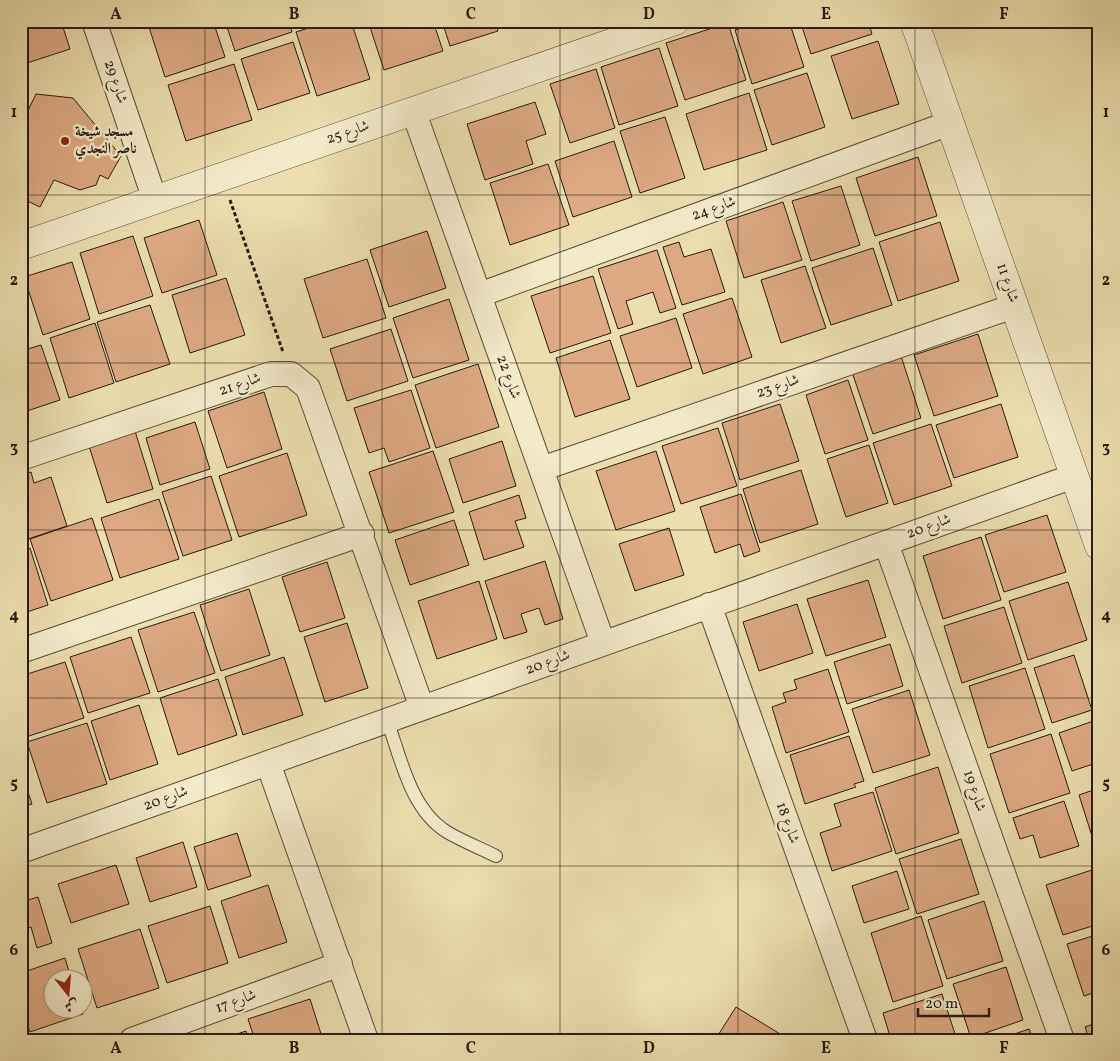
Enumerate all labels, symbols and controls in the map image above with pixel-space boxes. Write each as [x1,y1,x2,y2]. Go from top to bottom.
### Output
text: A [110,4,122,26]
text: B [289,4,300,26]
text: C [466,4,476,26]
text: D [643,4,655,26]
text: E [821,4,831,26]
text: F [999,4,1009,26]
street label: شارع 29 [97,57,132,107]
text: 1 [11,102,17,124]
text: 1 [1103,102,1109,124]
street label: شارع 25 [324,116,373,151]
place label: مسجد شيخة ناصر النجدي [75,122,137,160]
marker: مسجد شيخة ناصر النجدي [59,135,71,147]
street label: شارع 24 [689,191,739,228]
street label: شارع 11 [990,260,1024,306]
text: 2 [10,270,18,292]
text: 2 [1102,270,1110,292]
street label: شارع 22 [489,352,526,402]
street label: شارع 21 [216,368,264,403]
street label: شارع 23 [754,370,803,405]
text: 3 [10,437,18,459]
text: 3 [1102,437,1110,459]
street label: شارع 20 [904,509,955,546]
text: 4 [9,605,19,627]
text: 4 [1101,605,1111,627]
street label: شارع 20 [523,645,574,682]
street label: شارع 19 [956,767,991,815]
text: 5 [10,773,18,795]
text: 5 [1102,773,1110,795]
street label: شارع 20 [141,781,192,818]
street label: شارع 18 [769,799,804,847]
text: 6 [10,940,19,962]
text: 6 [1102,940,1111,962]
north arrow [42,968,92,1018]
street label: شارع 17 [213,985,260,1020]
scale bar [918,986,989,1018]
text: ش [62,994,81,1016]
text: 20 m [925,994,958,1015]
text: A [110,1038,122,1060]
text: B [289,1038,300,1060]
text: C [466,1038,476,1060]
text: D [643,1038,655,1060]
text: E [821,1038,831,1060]
text: F [999,1038,1009,1060]

